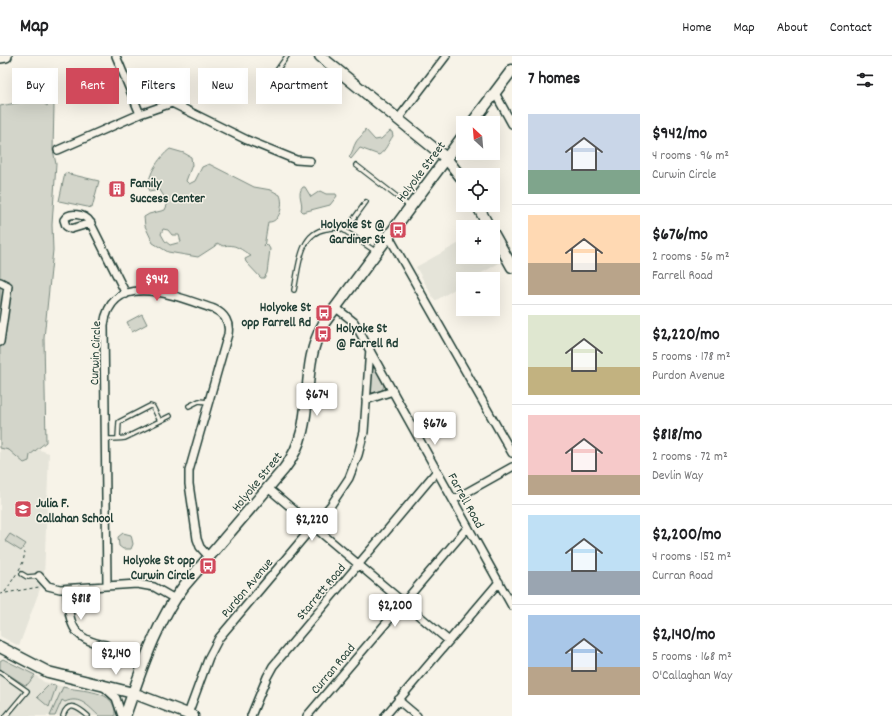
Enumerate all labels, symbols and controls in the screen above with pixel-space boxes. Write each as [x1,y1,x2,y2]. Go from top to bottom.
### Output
text: Map [20,14,49,41]
text: Home [682,18,711,38]
text: Map [733,18,755,38]
text: About [777,18,808,38]
text: Contact [830,18,872,38]
chip: Buy [12,68,58,104]
chip: Rent [66,68,119,104]
chip: Filters [127,68,190,104]
chip: New [198,68,248,104]
chip: Apartment [256,68,342,104]
text: 7 homes [528,68,580,92]
icon: filters [854,69,876,91]
north arrow [456,116,500,160]
map controls [456,116,500,316]
text: $942/mo [652,123,707,147]
icon: home [560,130,608,178]
street label: Holyoke Street [393,138,451,207]
text: 4 rooms · 96 m² [652,147,729,166]
text: Curwin Circle [652,166,716,185]
button: locate [456,168,500,212]
place label: Family Success Center [130,175,206,209]
building icon: Family Success Center [107,179,127,199]
place label: Holyoke St @ Gardiner St [320,216,385,250]
bus stop icon: Holyoke St @ Gardiner St [388,220,408,240]
button: + [456,220,500,264]
text: $676/mo [652,224,708,248]
icon: home [560,231,608,279]
text: 2 rooms · 56 m² [652,248,729,267]
text: Farrell Road [652,267,713,286]
pin: $942 [133,268,181,302]
text: $942 [145,271,169,290]
button: − [456,272,500,316]
place label: Holyoke St opp Farrell Rd [241,299,311,333]
bus stop icon: Holyoke St opp Farrell Rd [314,303,334,323]
street label: Curwin Circle [86,320,107,386]
place label: Holyoke St @ Farrell Rd [336,320,398,354]
bus stop icon: Holyoke St @ Farrell Rd [313,324,333,344]
text: $2,220/mo [652,324,720,348]
icon: home [560,331,608,379]
text: 5 rooms · 178 m² [652,348,730,367]
text: Purdon Avenue [652,367,725,386]
pin: $674 [293,383,341,417]
text: $674 [305,386,329,405]
pin: $676 [411,412,459,446]
text: $676 [423,415,447,434]
text: $818/mo [652,424,702,448]
icon: home [560,431,608,479]
street label: Holyoke Street [228,448,288,517]
text: 2 rooms · 72 m² [652,448,728,467]
text: Devlin Way [652,467,703,486]
street label: Farrell Road [442,470,488,532]
place label: Julia F. Callahan School [36,495,114,529]
school or university icon: Julia F. Callahan School [13,499,33,519]
pin: $2,220 [279,508,345,542]
text: $2,220 [295,511,329,530]
text: $2,200/mo [652,524,721,548]
icon: home [560,531,608,579]
text: 4 rooms · 152 m² [652,548,731,567]
place label: Holyoke St opp Curwin Circle [123,552,195,586]
street label: Purdon Avenue [217,554,279,623]
bus stop icon: Holyoke St opp Curwin Circle [198,556,218,576]
street label: Starrett Road [293,560,351,625]
text: Curran Road [652,567,713,586]
pin: $818 [57,587,105,621]
text: $818 [71,590,91,609]
pin: $2,200 [362,594,428,628]
text: $2,200 [378,597,412,616]
text: $2,140/mo [652,624,715,648]
icon: home [560,631,608,679]
street label: Curran Road [307,640,361,699]
pin: $2,140 [83,642,149,676]
text: $2,140 [101,645,131,664]
text: 5 rooms · 168 m² [652,648,732,667]
text: O'Callaghan Way [652,667,732,686]

